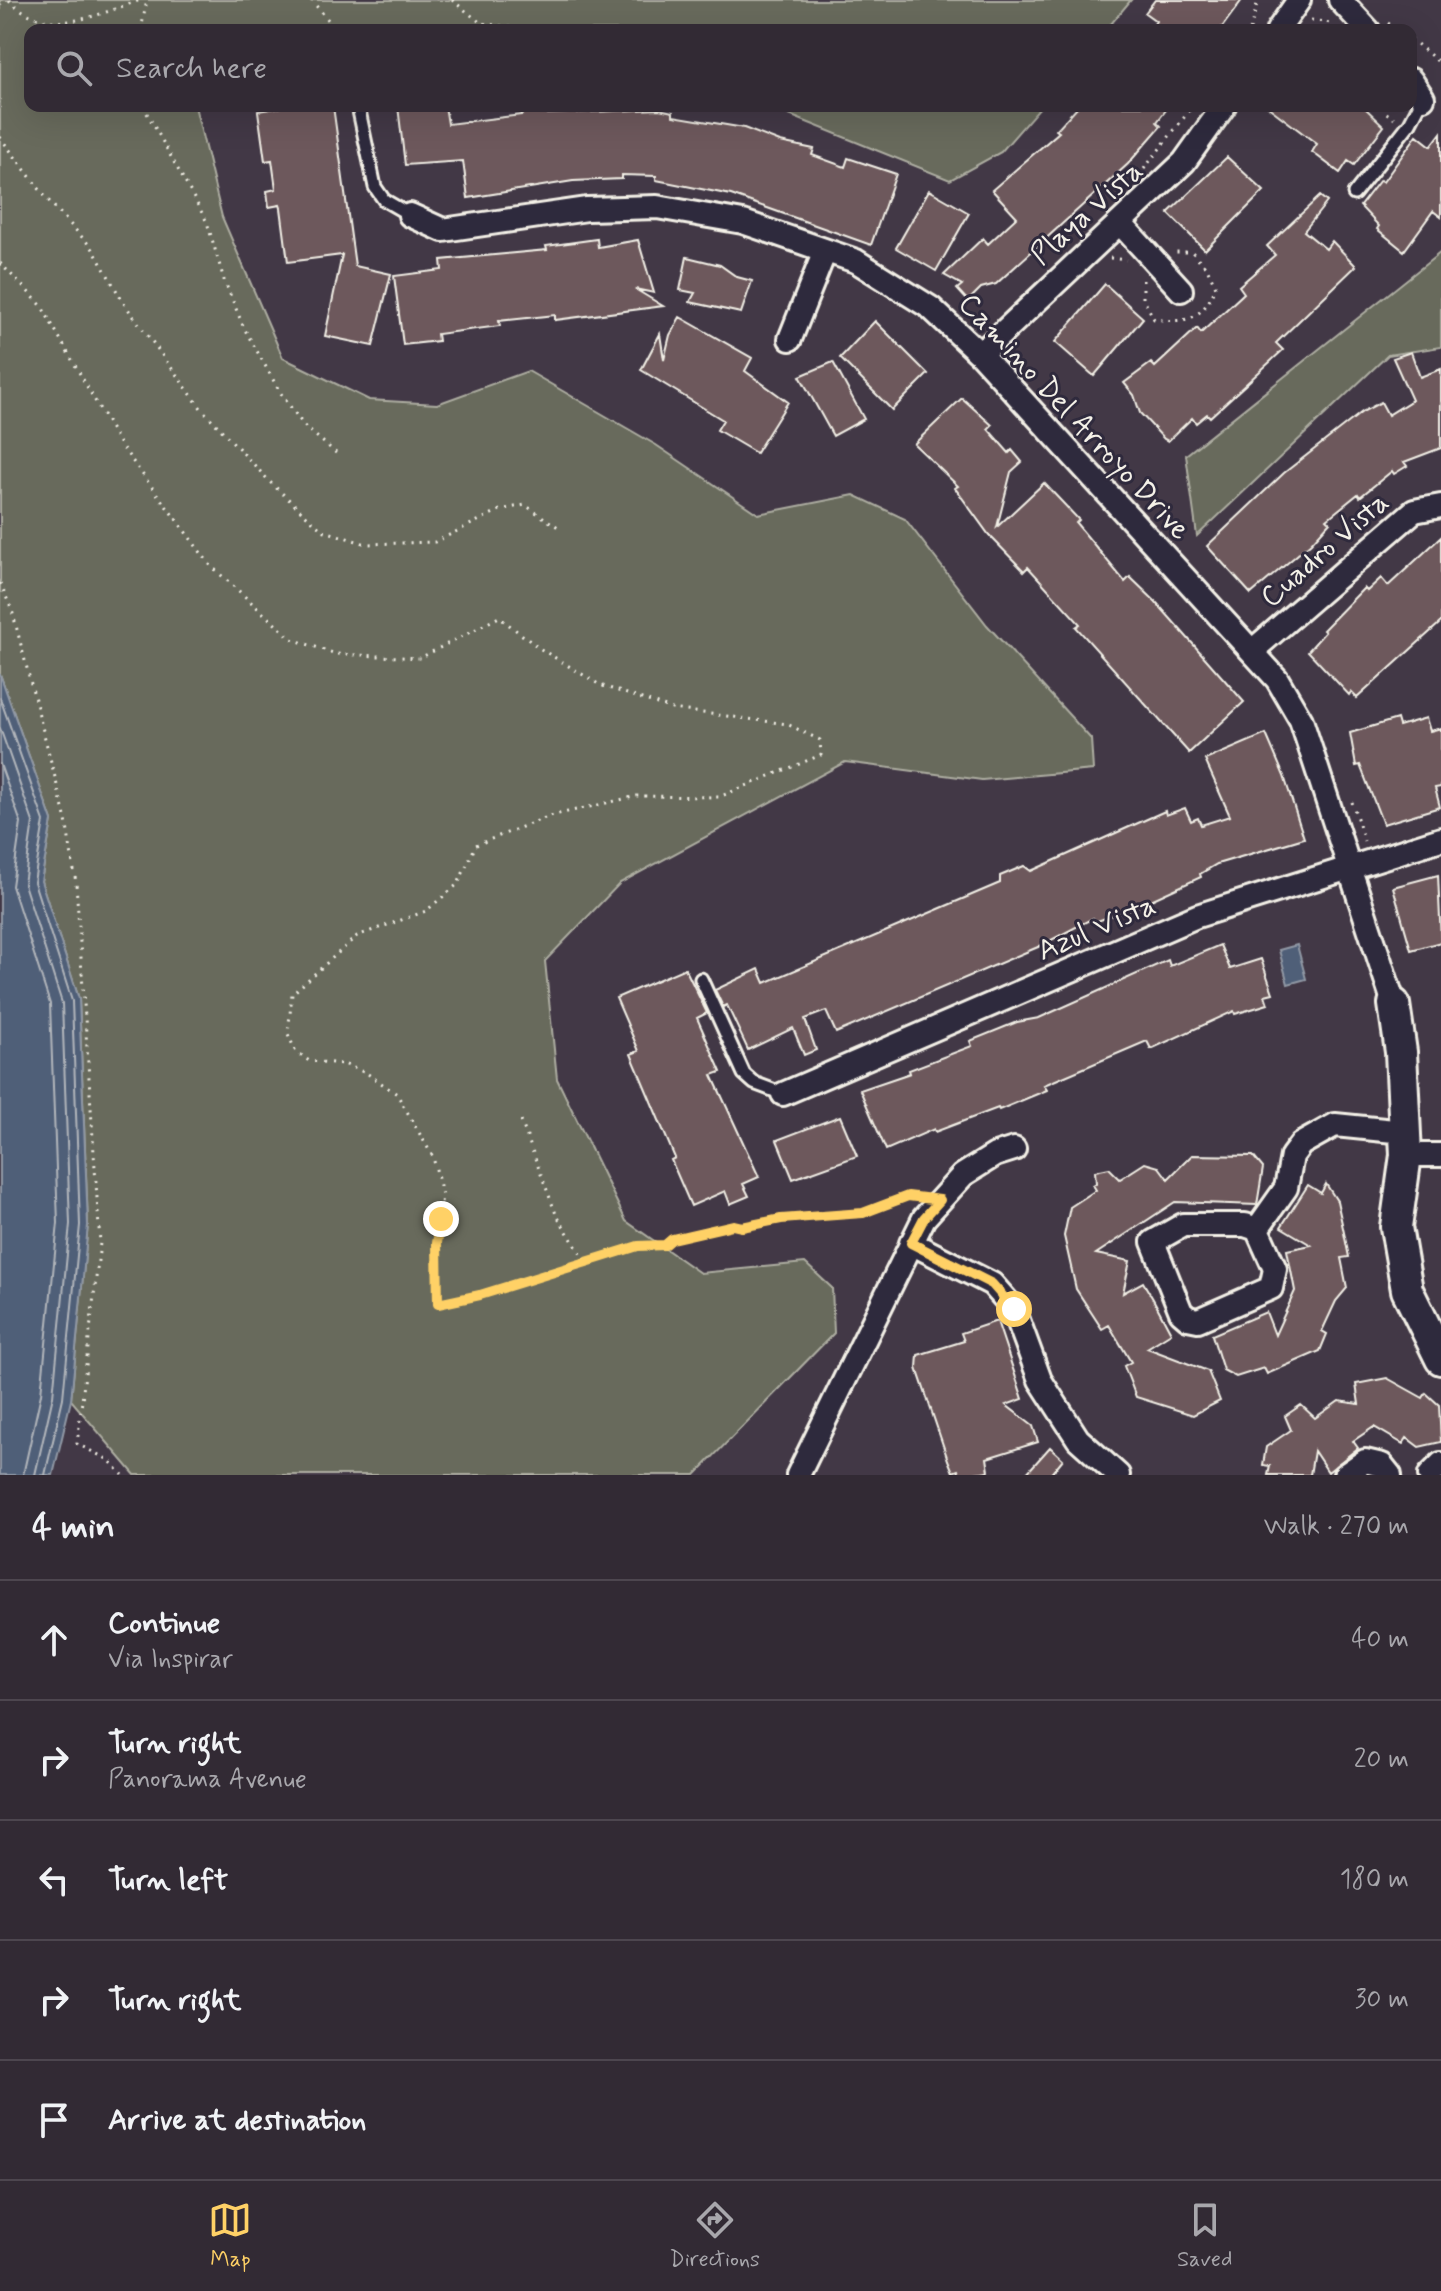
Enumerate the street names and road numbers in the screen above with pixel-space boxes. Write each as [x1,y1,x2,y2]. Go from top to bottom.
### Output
street label: Playa Vista [1022,152,1152,274]
street label: Camino Del Arroyo Drive [949,285,1199,549]
street label: Cuadro Vista [1252,483,1398,617]
street label: Azul Vista [1031,886,1162,971]

